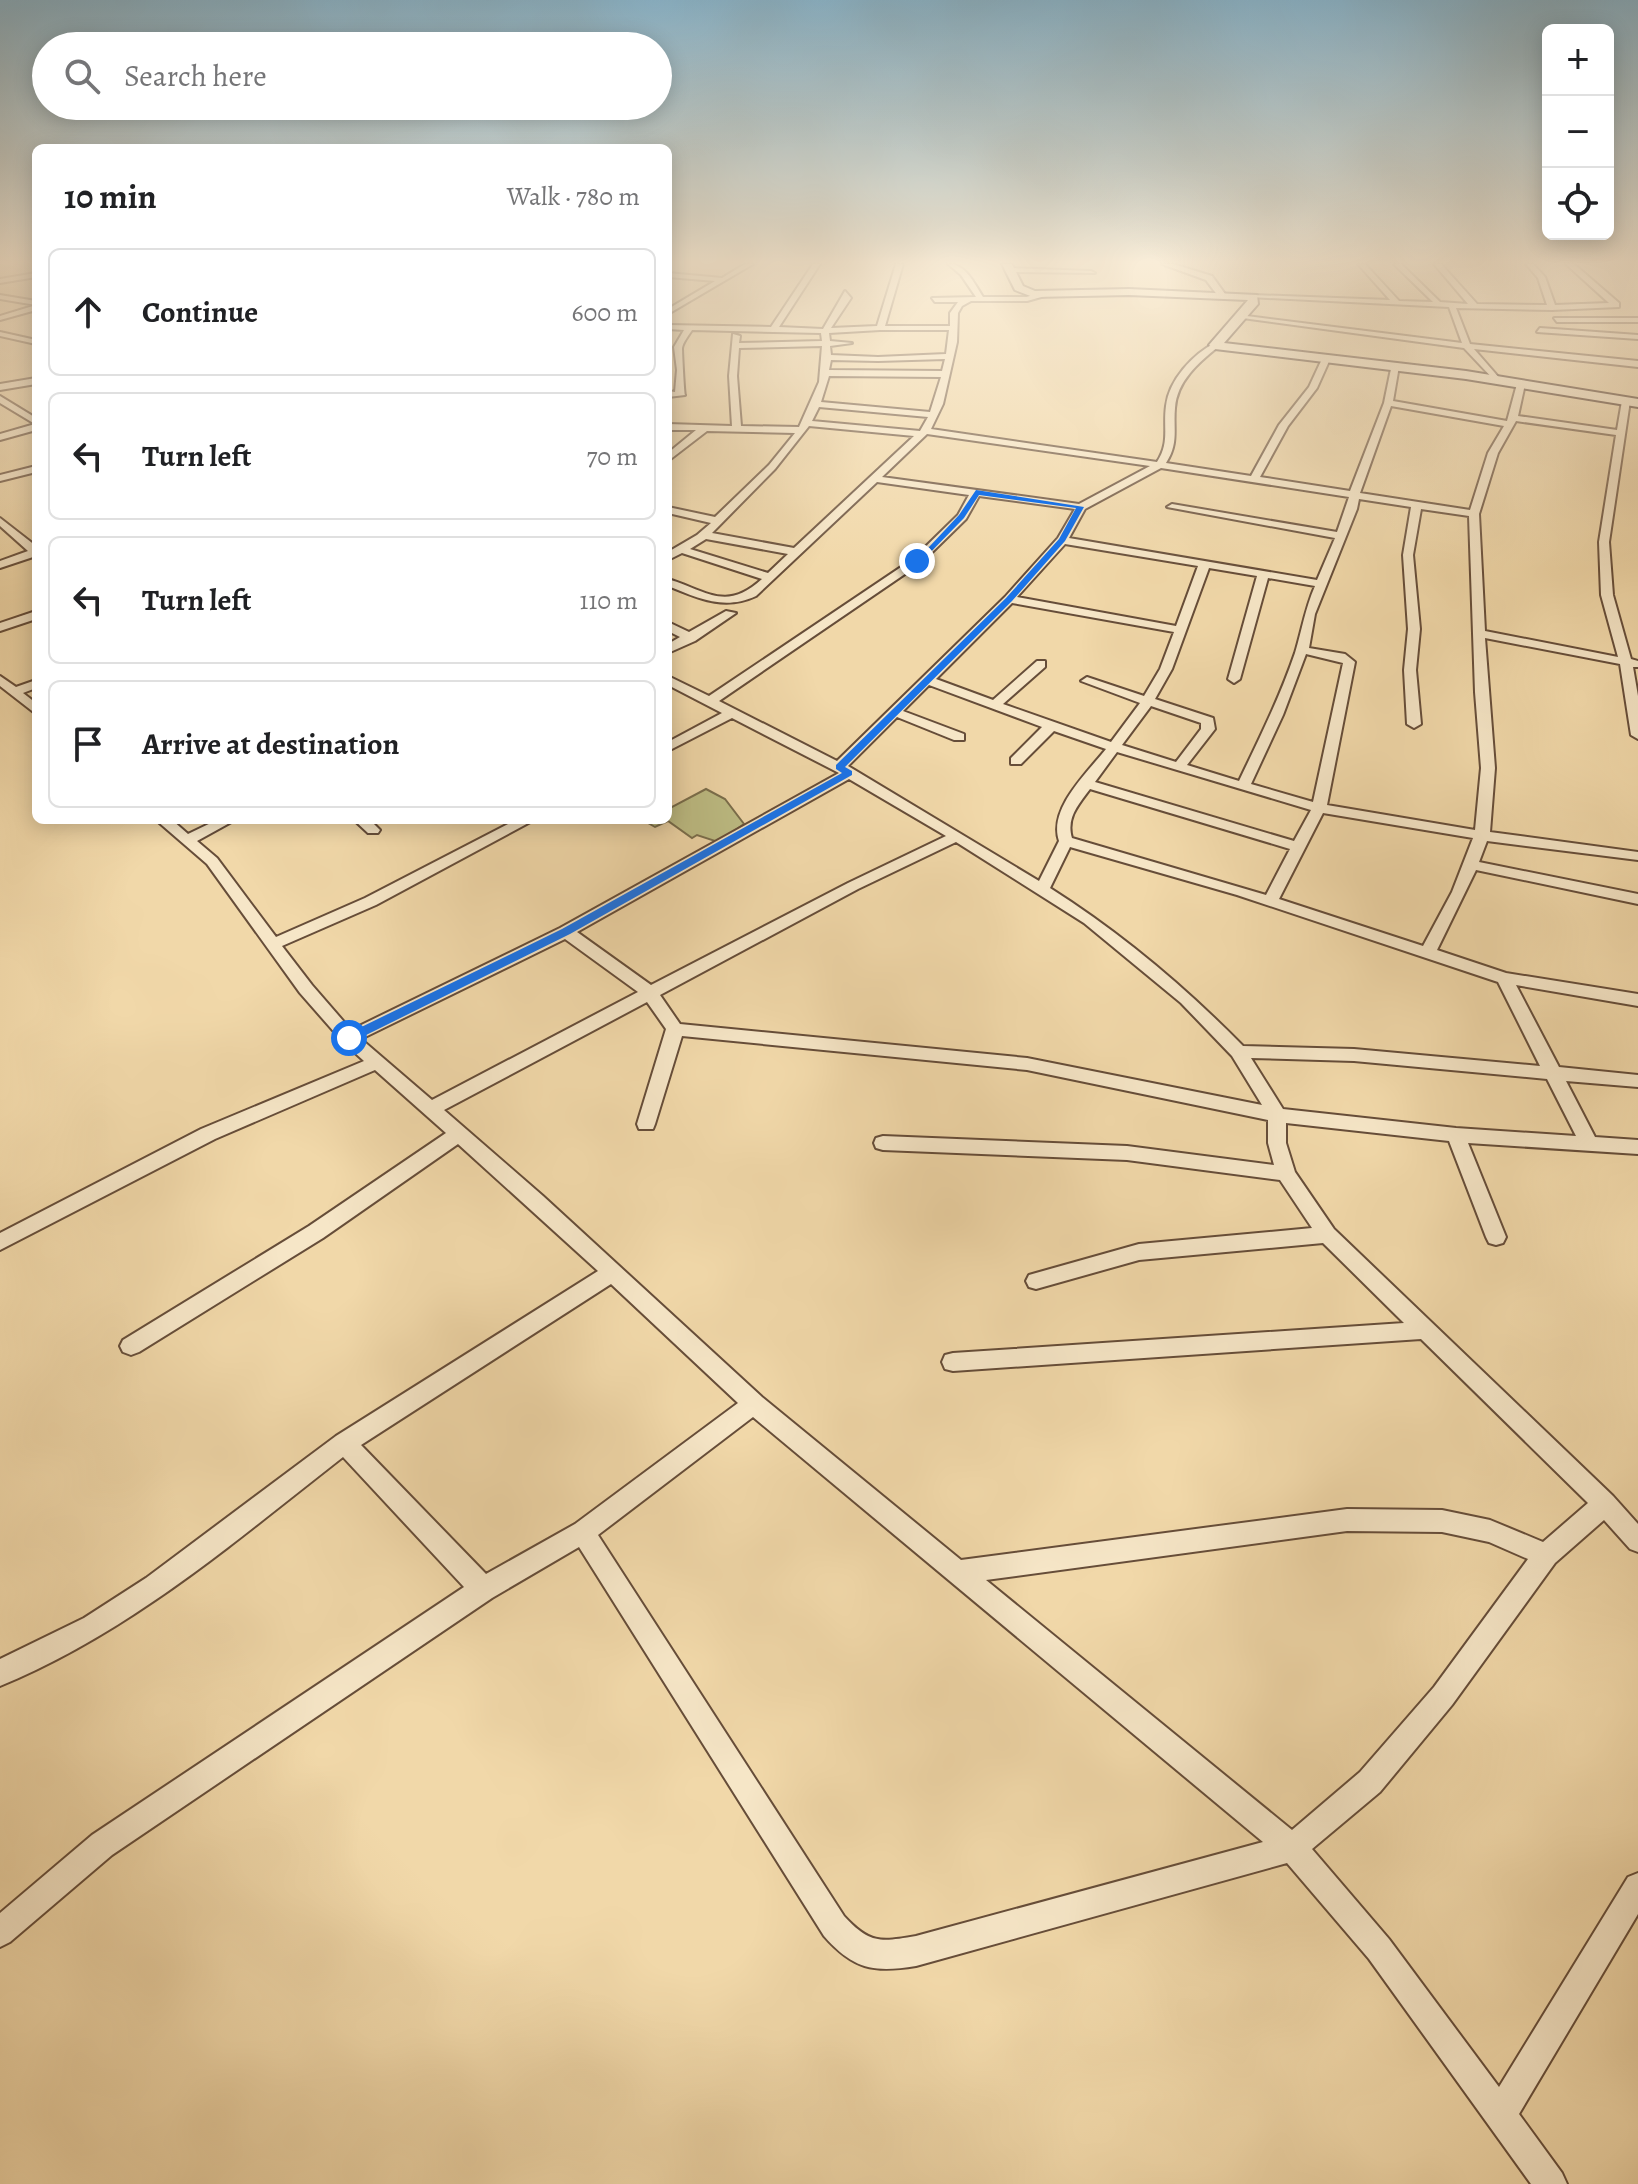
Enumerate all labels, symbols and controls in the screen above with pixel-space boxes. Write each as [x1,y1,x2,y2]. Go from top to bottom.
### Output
map controls [1542,24,1614,240]
button: + [1542,24,1614,96]
search box [32,32,672,120]
icon: search [60,54,104,98]
text: Search here [124,56,267,96]
button: − [1542,96,1614,168]
button: locate [1542,168,1614,240]
text: 10 min [64,173,157,220]
text: Walk · 780 m [507,179,640,214]
icon: ahead [66,290,110,334]
text: Continue [142,292,258,332]
text: 600 m [571,295,638,330]
icon: left [66,434,110,478]
text: Turn left [142,436,251,476]
text: 70 m [586,439,638,474]
route end [899,543,935,579]
icon: left [66,578,110,622]
text: Turn left [142,580,251,620]
text: 110 m [580,583,638,618]
icon: arrive [66,722,110,766]
text: Arrive at destination [142,724,399,764]
route start [331,1020,367,1056]

